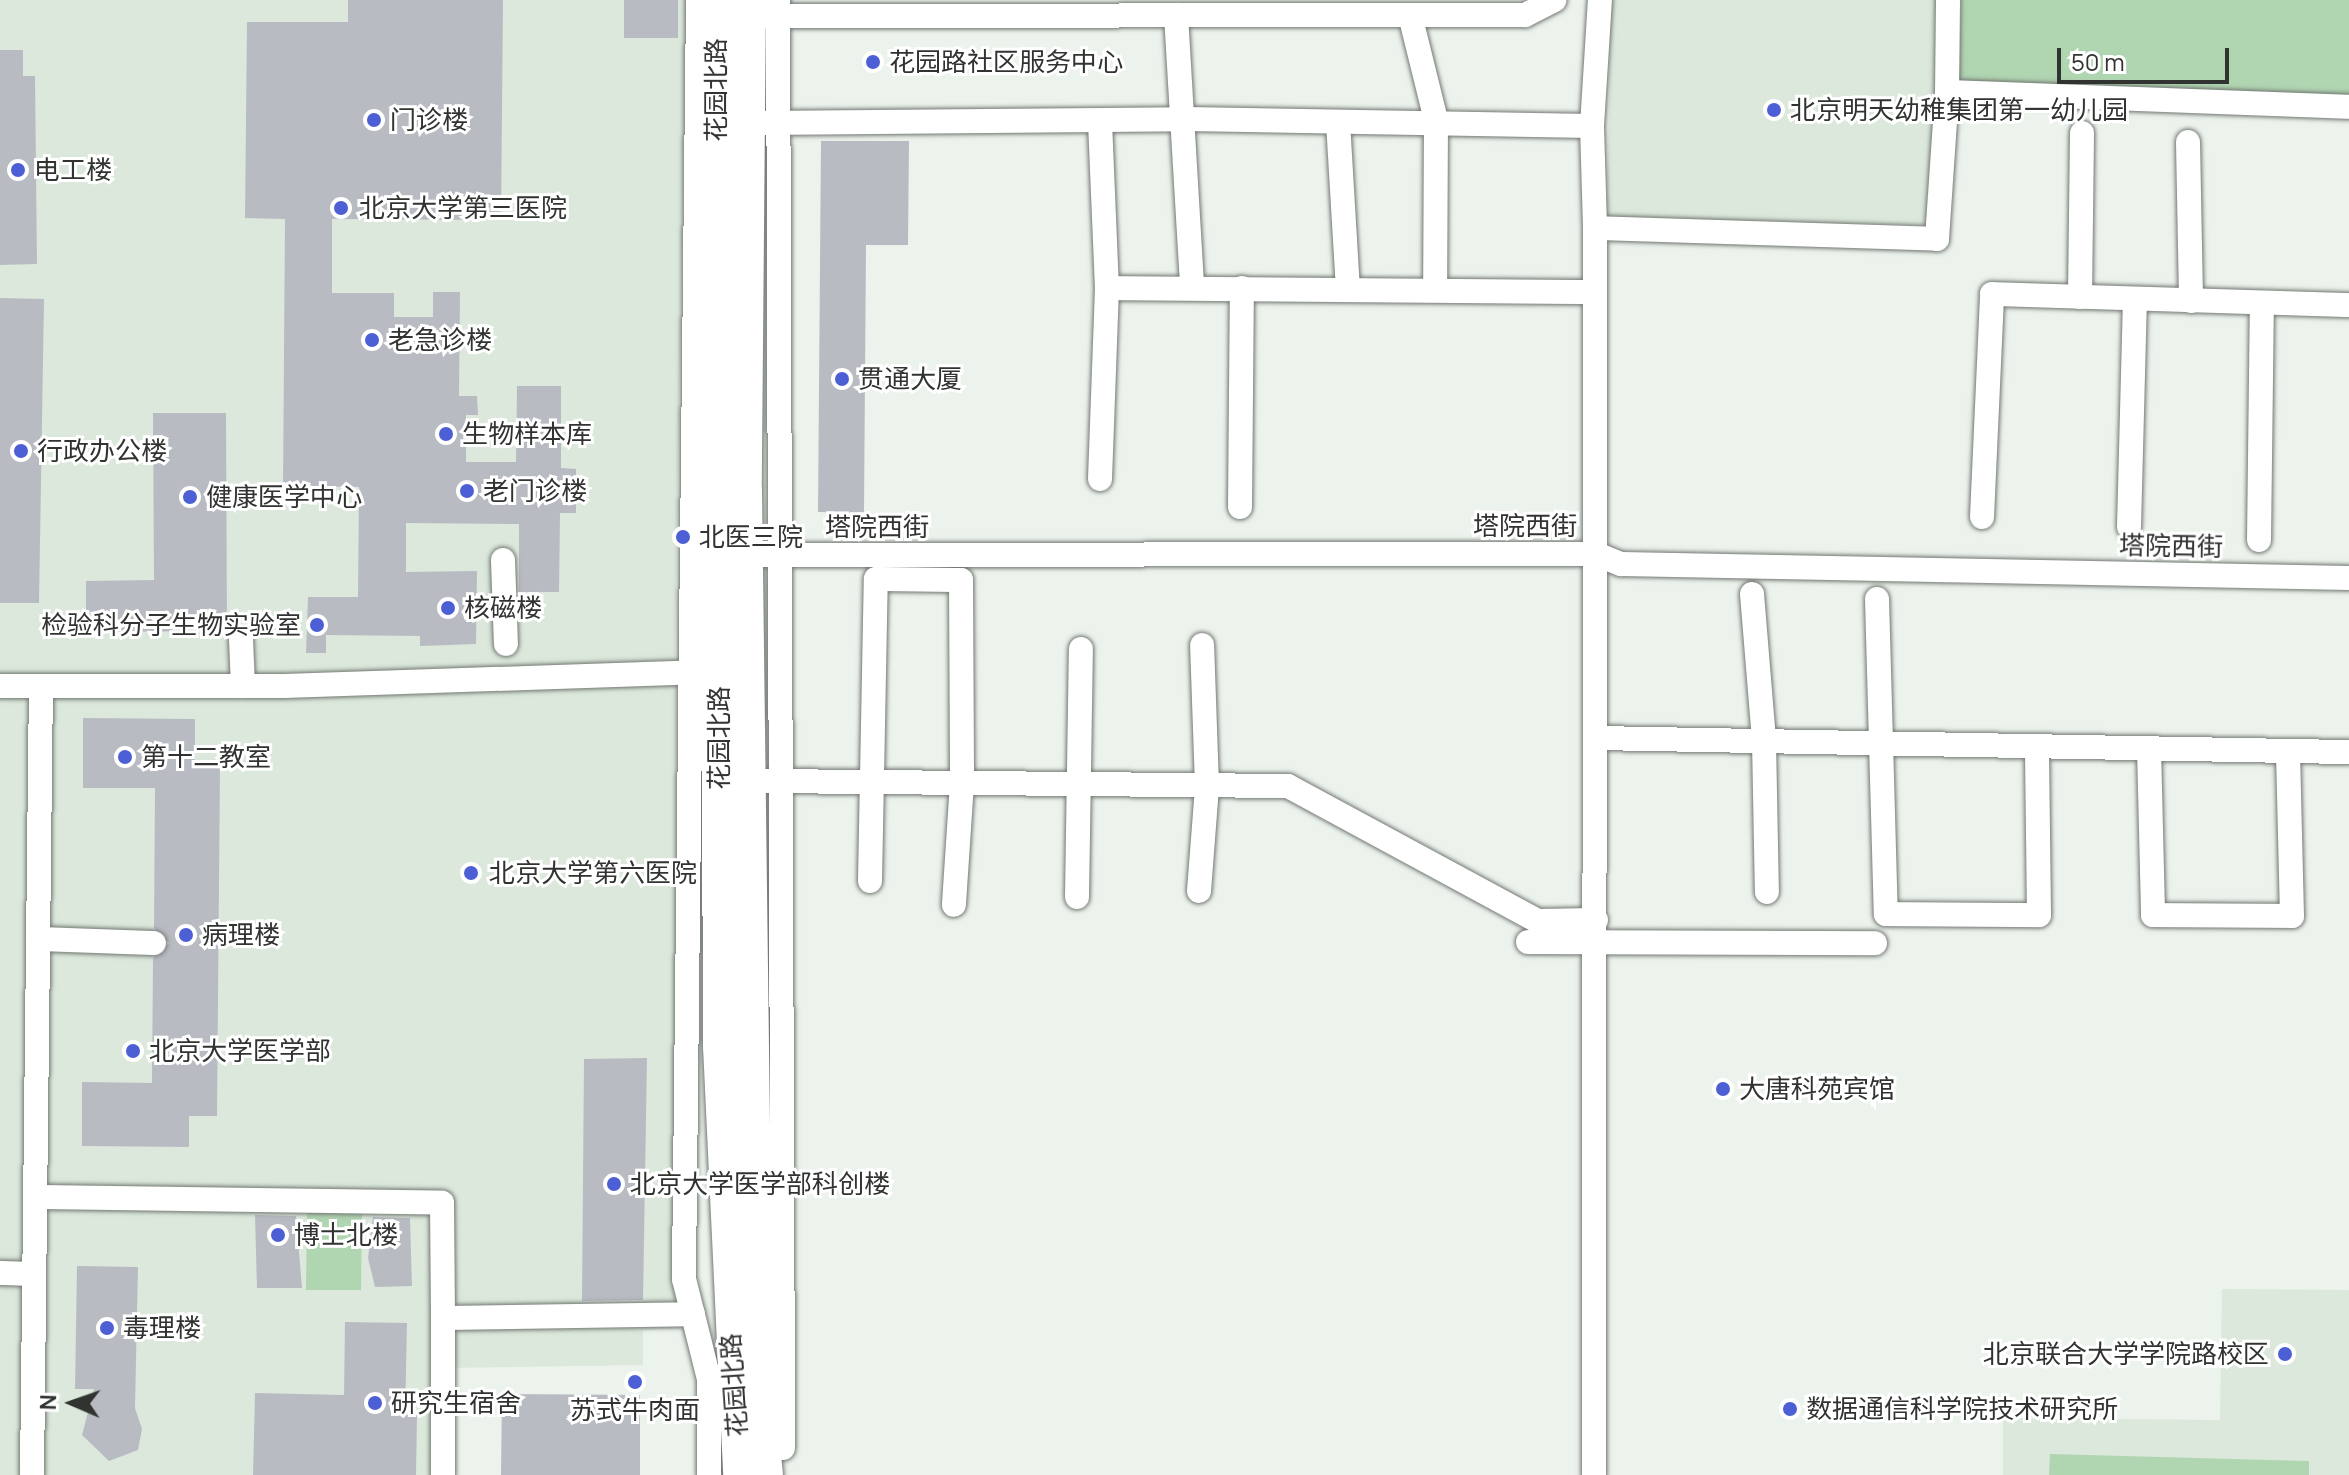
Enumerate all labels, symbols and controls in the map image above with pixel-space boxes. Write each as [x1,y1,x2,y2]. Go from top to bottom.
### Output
scale bar [2061,32,2233,82]
street label: 花园北路 [700,38,732,142]
text: 50 m [2071,45,2125,78]
place label: 花园路社区服务中心 [889,46,1123,78]
marker: 花园路社区服务中心 [864,53,882,71]
place label: 北京明天幼稚集团第一幼儿园 [1790,94,2128,126]
marker: 北京明天幼稚集团第一幼儿园 [1765,101,1783,119]
place label: 门诊楼 [390,104,468,136]
marker: 门诊楼 [365,111,383,129]
place label: 电工楼 [34,154,112,186]
marker: 电工楼 [9,161,27,179]
place label: 北京大学第三医院 [359,192,567,224]
marker: 北京大学第三医院 [330,197,352,219]
place label: 老急诊楼 [388,324,492,356]
marker: 老急诊楼 [363,331,381,349]
place label: 贯通大厦 [858,363,962,395]
marker: 贯通大厦 [833,370,851,388]
place label: 生物样本库 [462,418,592,450]
marker: 生物样本库 [437,425,455,443]
place label: 行政办公楼 [37,435,167,467]
marker: 行政办公楼 [12,442,30,460]
place label: 老门诊楼 [483,475,587,507]
place label: 健康医学中心 [206,481,362,513]
marker: 老门诊楼 [458,482,476,500]
marker: 健康医学中心 [181,488,199,506]
street label: 塔院西街 [1473,510,1577,542]
street label: 塔院西街 [825,511,929,543]
place label: 北医三院 [699,521,803,553]
marker: 北医三院 [674,528,692,546]
street label: 塔院西街 [2119,529,2223,563]
place label: 核磁楼 [464,592,542,624]
marker: 核磁楼 [439,599,457,617]
place label: 检验科分子生物实验室 [41,609,301,641]
marker: 检验科分子生物实验室 [308,616,326,634]
street label: 花园北路 [703,686,735,790]
place label: 第十二教室 [141,741,271,773]
marker: 第十二教室 [116,748,134,766]
place label: 北京大学第六医院 [489,857,697,889]
marker: 北京大学第六医院 [460,862,482,884]
place label: 病理楼 [202,919,280,951]
marker: 病理楼 [177,926,195,944]
place label: 北京大学医学部 [149,1035,331,1067]
marker: 北京大学医学部 [124,1042,142,1060]
place label: 大唐科苑宾馆 [1739,1073,1895,1105]
marker: 大唐科苑宾馆 [1714,1080,1732,1098]
place label: 北京大学医学部科创楼 [630,1168,890,1200]
marker: 北京大学医学部科创楼 [605,1175,623,1193]
place label: 博士北楼 [294,1219,398,1251]
marker: 博士北楼 [269,1226,287,1244]
place label: 毒理楼 [123,1312,201,1344]
marker: 毒理楼 [98,1319,116,1337]
street label: 花园北路 [715,1332,753,1438]
place label: 北京联合大学学院路校区 [1983,1338,2269,1370]
marker: 北京联合大学学院路校区 [2276,1345,2294,1363]
north arrow [32,1363,112,1443]
marker: 苏式牛肉面 [626,1373,644,1391]
place label: 研究生宿舍 [391,1387,521,1419]
place label: 数据通信科学院技术研究所 [1806,1393,2118,1425]
text: N [33,1394,63,1411]
marker: 研究生宿舍 [366,1394,384,1412]
place label: 苏式牛肉面 [570,1394,700,1426]
marker: 数据通信科学院技术研究所 [1781,1400,1799,1418]

